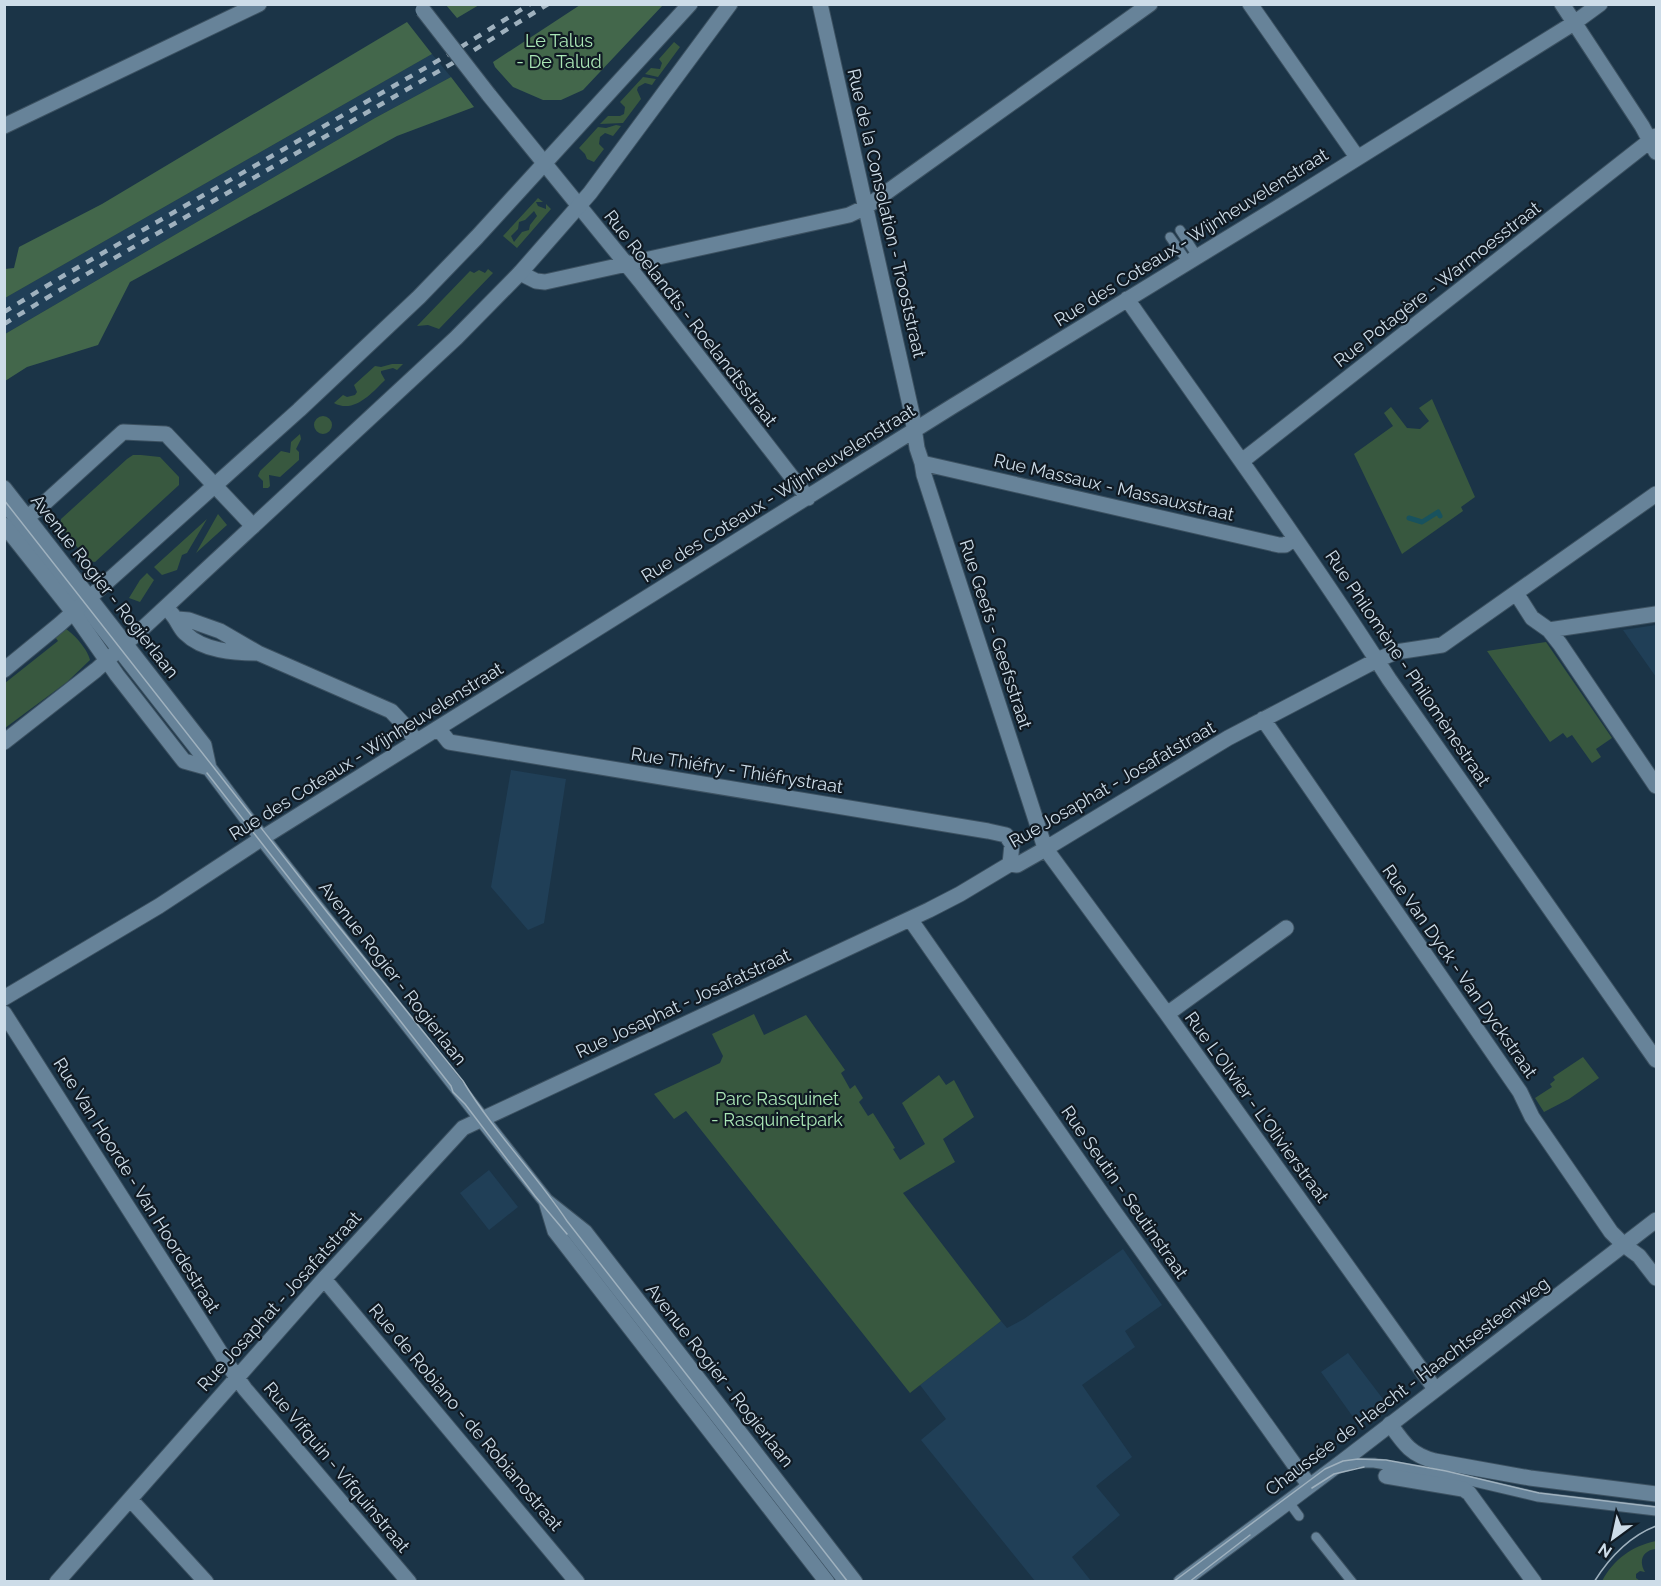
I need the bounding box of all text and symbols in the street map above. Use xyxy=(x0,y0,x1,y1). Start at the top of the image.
park label: Le Talus - De Talud xyxy=(516,30,602,72)
street label: Rue de la Consolation - Trooststraat xyxy=(843,66,931,360)
street label: Rue des Coteaux - Wijnheuvelenstraat xyxy=(1050,144,1332,330)
street label: Rue Potagère - Warmoesstraat xyxy=(1329,197,1545,371)
street label: Rue Roelandts - Roelandtsstraat xyxy=(600,206,782,430)
street label: Rue des Coteaux - Wijnheuvelenstraat xyxy=(637,400,919,586)
street label: Rue Massaux - Massauxstraat xyxy=(992,449,1236,525)
street label: Avenue Rogier - Rogierlaan xyxy=(27,490,183,682)
street label: Rue Geefs - Geefsstraat xyxy=(955,537,1037,731)
street label: Rue Philomène - Philomènestraat xyxy=(1321,546,1495,790)
street label: Rue des Coteaux - Wijnheuvelenstraat xyxy=(225,658,507,844)
street label: Rue Josaphat - Josafatstraat xyxy=(1005,716,1219,852)
street label: Rue Thiéfry - Thiéfrystraat xyxy=(629,743,845,797)
street label: Rue Van Dyck - Van Dyckstraat xyxy=(1378,860,1542,1082)
street label: Avenue Rogier - Rogierlaan xyxy=(315,877,471,1069)
street label: Rue Josaphat - Josafatstraat xyxy=(572,944,794,1062)
street label: Rue L'Olivier - L'Olivierstraat xyxy=(1181,1008,1333,1206)
street label: Rue Van Hoorde - Van Hoordestraat xyxy=(49,1054,225,1316)
park label: Parc Rasquinet - Rasquinetpark xyxy=(711,1088,843,1130)
street label: Rue Seutin - Seutinstraat xyxy=(1057,1102,1193,1282)
street label: Rue Josaphat - Josafatstraat xyxy=(193,1207,365,1395)
street label: Chaussée de Haecht - Haachtsesteenweg xyxy=(1261,1272,1553,1500)
street label: Avenue Rogier - Rogierlaan xyxy=(642,1279,798,1471)
street label: Rue de Robiano - de Robianostraat xyxy=(365,1299,567,1535)
street label: Rue Vifquin - Vifquinstraat xyxy=(260,1378,414,1556)
north arrow xyxy=(1583,1508,1643,1568)
text: N xyxy=(1595,1539,1615,1561)

